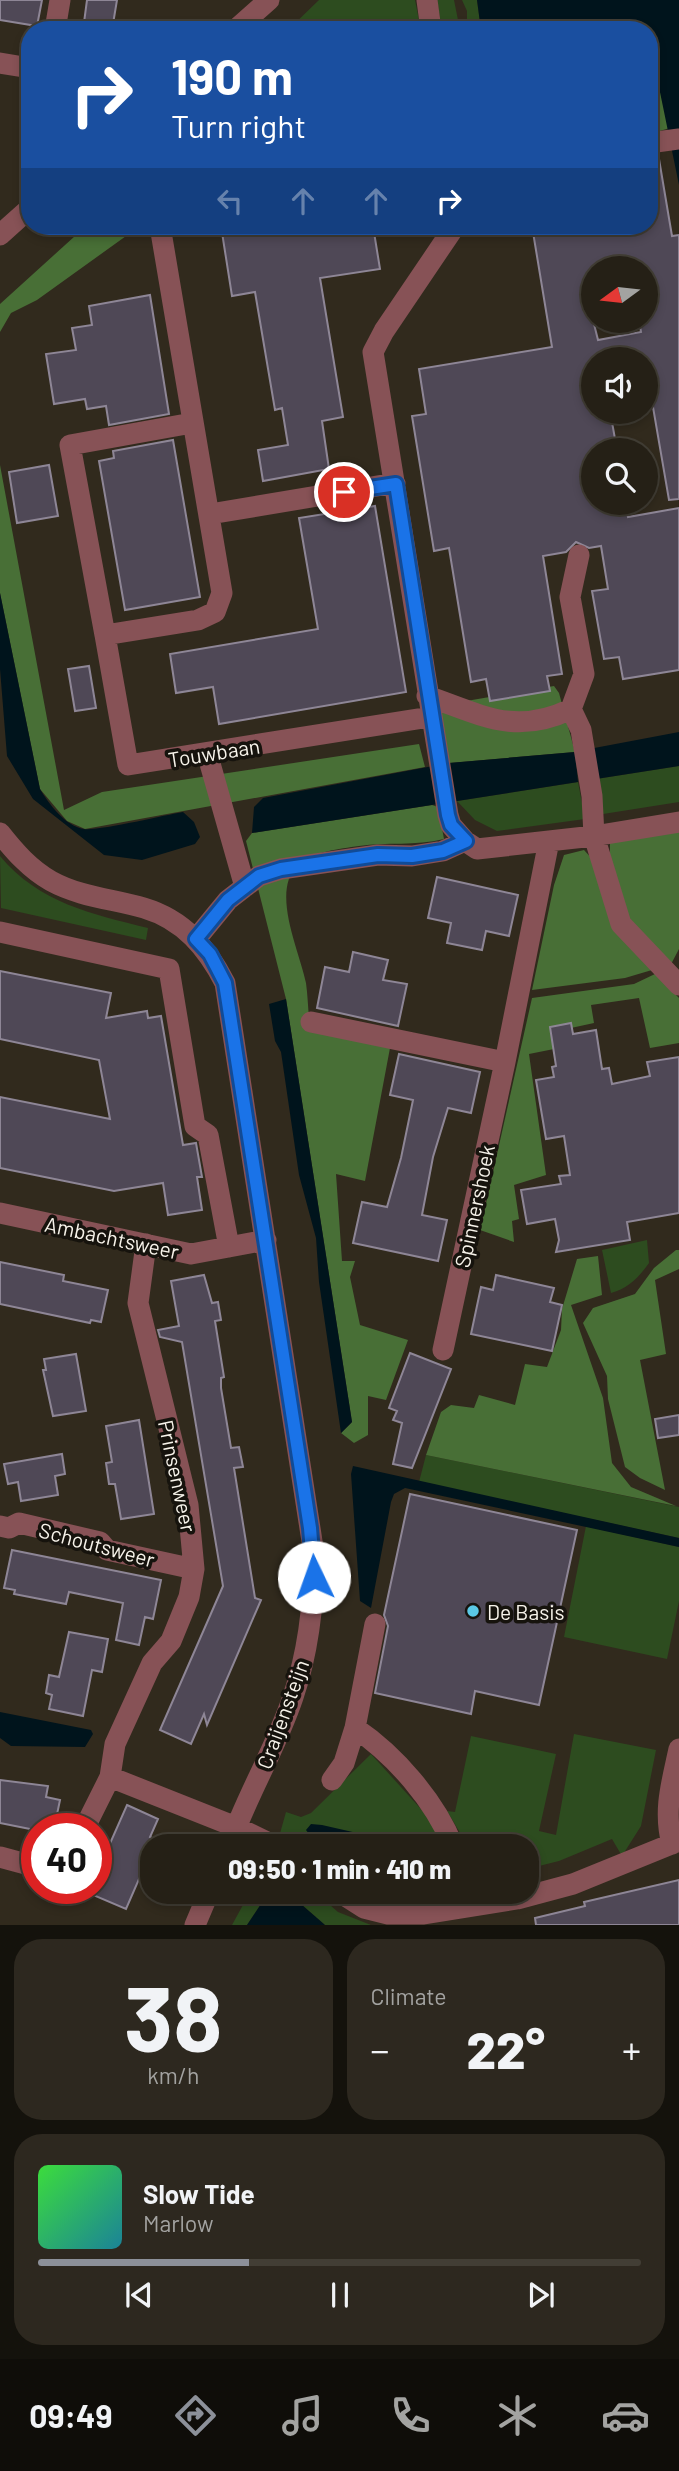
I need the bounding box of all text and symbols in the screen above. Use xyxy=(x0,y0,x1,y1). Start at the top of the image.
text: 190 m xyxy=(171,46,293,105)
icon: right xyxy=(56,49,147,140)
text: Turn right xyxy=(171,106,306,144)
icon: left xyxy=(211,182,249,220)
icon: ahead xyxy=(284,182,322,220)
icon: ahead xyxy=(357,182,395,220)
icon: right xyxy=(430,182,468,220)
north arrow xyxy=(581,256,658,332)
map controls xyxy=(581,256,658,515)
button: sound xyxy=(581,347,658,424)
button: search xyxy=(581,438,658,515)
pin xyxy=(314,462,374,522)
icon: arrive xyxy=(325,473,363,511)
street label: Touwbaan xyxy=(166,732,262,772)
street label: Spinnershoek xyxy=(449,1142,499,1270)
street label: Ambachtsweer xyxy=(43,1211,182,1263)
street label: Prinsenweer xyxy=(154,1418,202,1535)
street label: Schoutsweer xyxy=(36,1517,158,1572)
position arrow xyxy=(277,1540,351,1614)
place label: De Basis xyxy=(487,1599,565,1624)
marker: De Basis xyxy=(465,1603,481,1619)
street label: Craijensteijn xyxy=(251,1656,313,1772)
speed limit sign: 40 xyxy=(21,1813,112,1904)
text: 09:50 · 1 min · 410 m xyxy=(228,1853,451,1884)
text: 38 xyxy=(124,1961,222,2070)
text: Climate xyxy=(371,1982,447,2010)
text: 22° xyxy=(466,2017,545,2079)
text: − xyxy=(371,2026,390,2072)
text: + xyxy=(622,2026,641,2072)
text: km/h xyxy=(147,2061,199,2089)
text: Slow Tide xyxy=(143,2178,255,2209)
text: Marlow xyxy=(143,2209,214,2237)
icon: previous xyxy=(120,2276,158,2314)
icon: pause xyxy=(321,2276,359,2314)
icon: next xyxy=(522,2276,560,2314)
icon: directions xyxy=(171,2391,220,2440)
icon: music xyxy=(278,2391,327,2440)
icon: phone xyxy=(386,2391,435,2440)
icon: climate xyxy=(493,2391,542,2440)
icon: car xyxy=(601,2391,650,2440)
text: 09:49 xyxy=(29,2396,112,2434)

